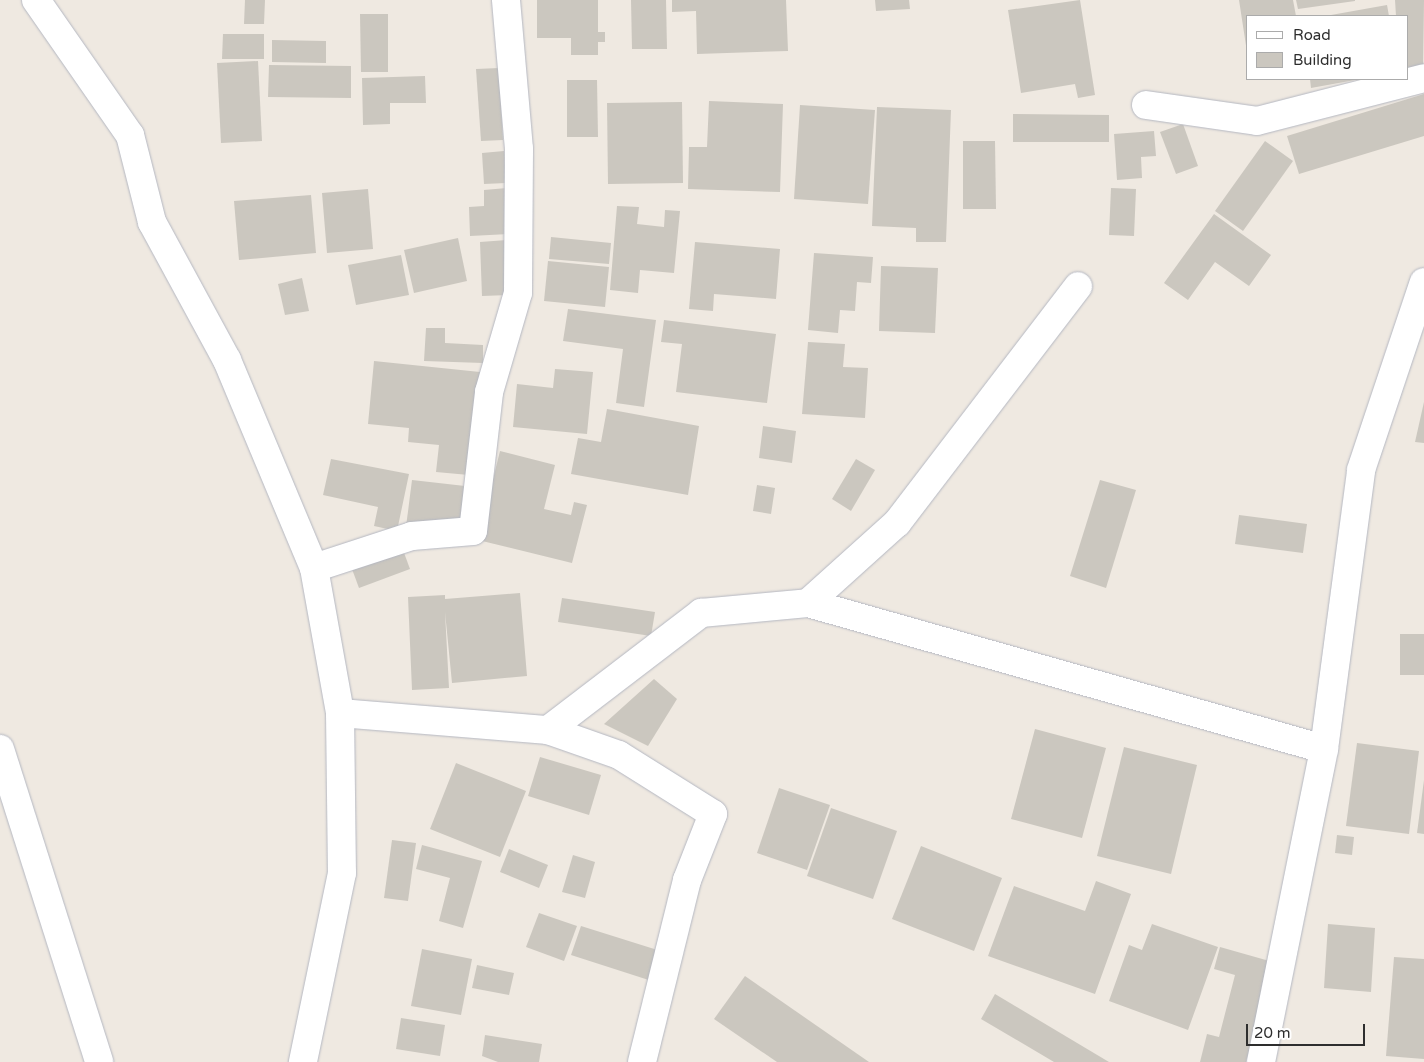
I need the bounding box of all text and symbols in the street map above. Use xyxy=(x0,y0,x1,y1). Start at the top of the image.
legend xyxy=(1246,15,1409,80)
text: Road xyxy=(1293,26,1331,44)
text: Building xyxy=(1293,51,1352,69)
scale bar xyxy=(1249,1014,1368,1046)
text: 20 m xyxy=(1254,1024,1291,1042)

